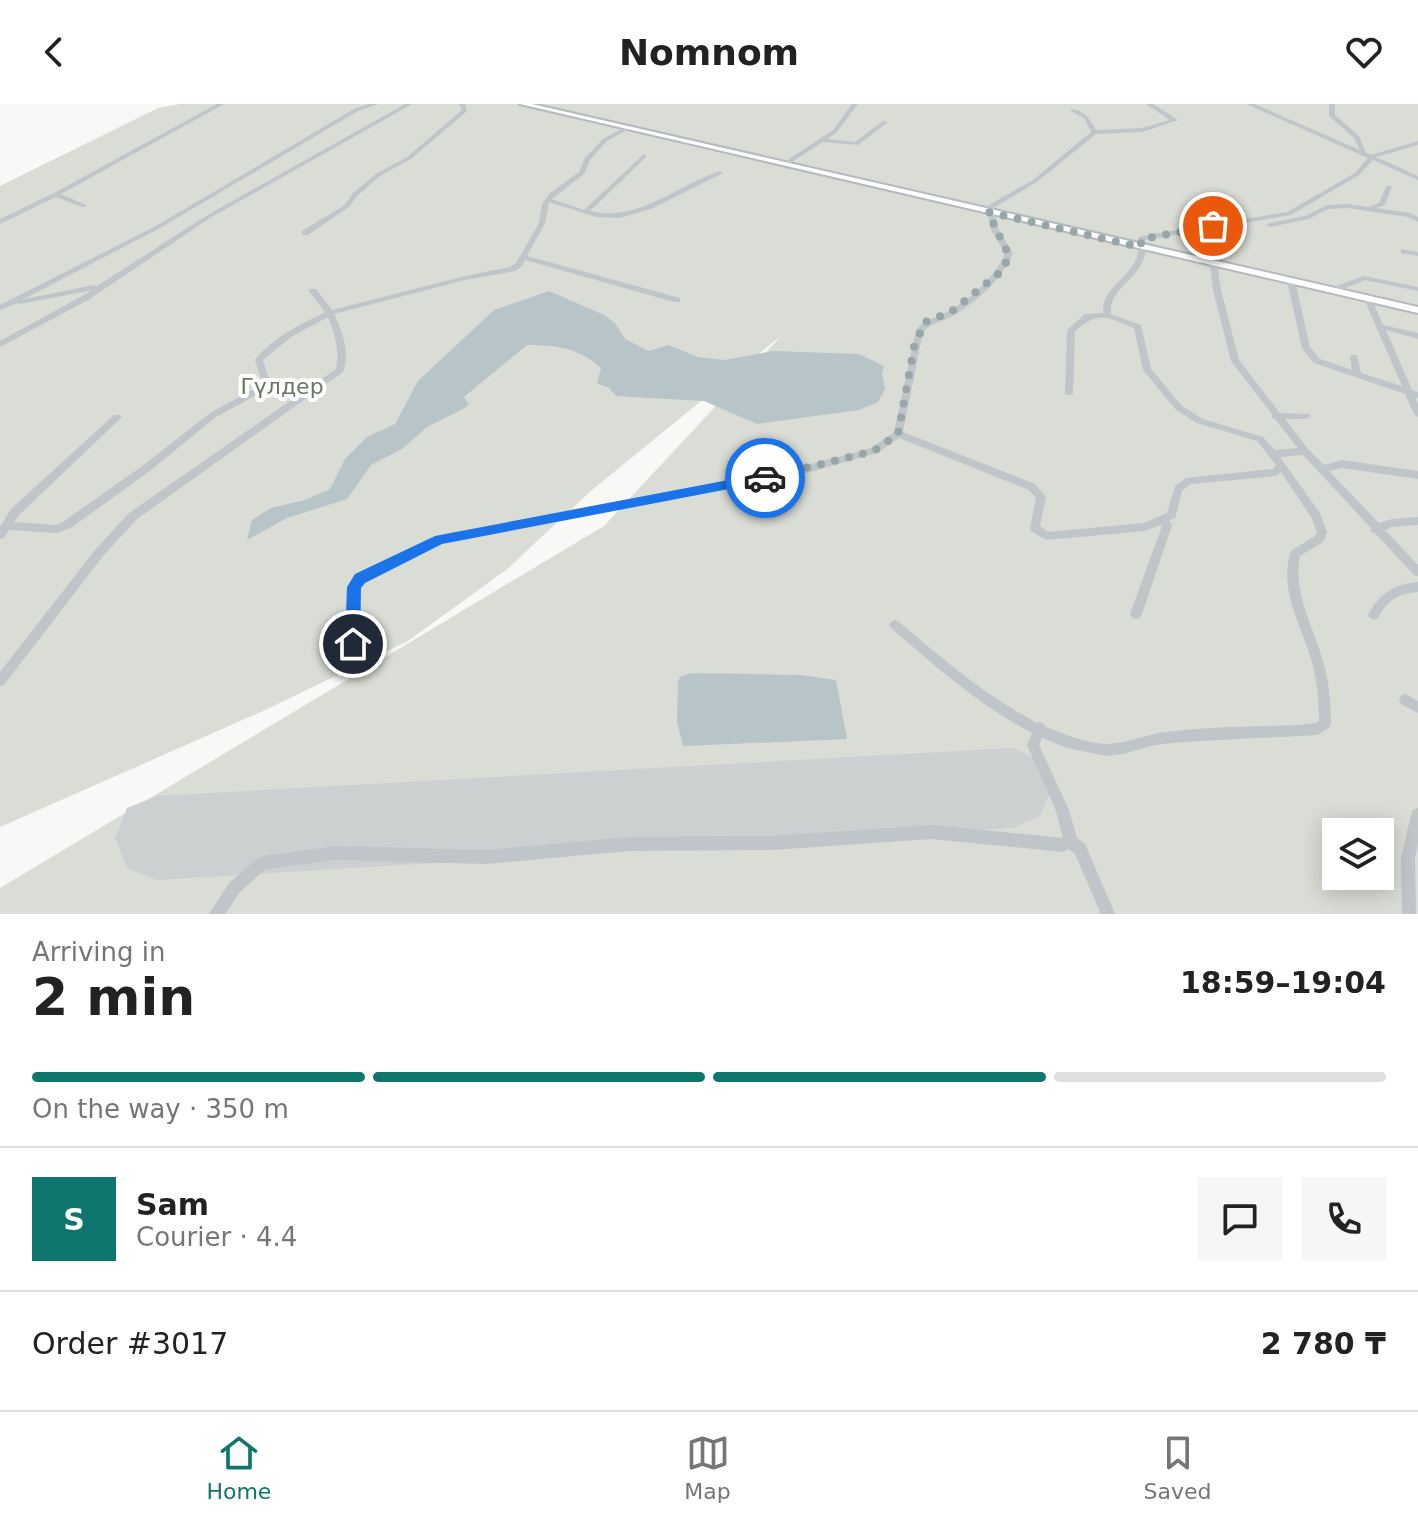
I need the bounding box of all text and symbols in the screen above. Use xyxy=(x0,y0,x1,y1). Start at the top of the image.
icon: back xyxy=(32,30,76,74)
icon: heart xyxy=(1342,30,1386,74)
text: Nomnom xyxy=(619,32,799,73)
pin xyxy=(1179,192,1247,260)
icon: bag xyxy=(1191,204,1235,248)
park label: Гүлдер xyxy=(240,374,324,399)
courier xyxy=(725,438,805,518)
icon: car xyxy=(743,456,787,500)
pin xyxy=(319,610,387,678)
icon: home xyxy=(331,622,375,666)
map controls xyxy=(1322,818,1394,890)
button: layers xyxy=(1322,818,1394,890)
text: Arriving in xyxy=(32,937,166,967)
text: 18:59–19:04 xyxy=(1180,965,1386,1000)
text: 2 min xyxy=(32,967,195,1027)
text: On the way · 350 m xyxy=(32,1094,289,1124)
button: chat xyxy=(1198,1177,1282,1261)
button: phone xyxy=(1302,1177,1386,1261)
text: Sam xyxy=(136,1187,209,1222)
text: S xyxy=(63,1202,85,1237)
text: Courier · 4.4 xyxy=(136,1222,297,1252)
text: Order #3017 xyxy=(32,1326,228,1361)
text: 2 780 ₸ xyxy=(1261,1326,1386,1361)
tab: Home xyxy=(206,1431,271,1504)
tab: Map xyxy=(684,1431,731,1504)
tab: Saved xyxy=(1144,1431,1212,1504)

